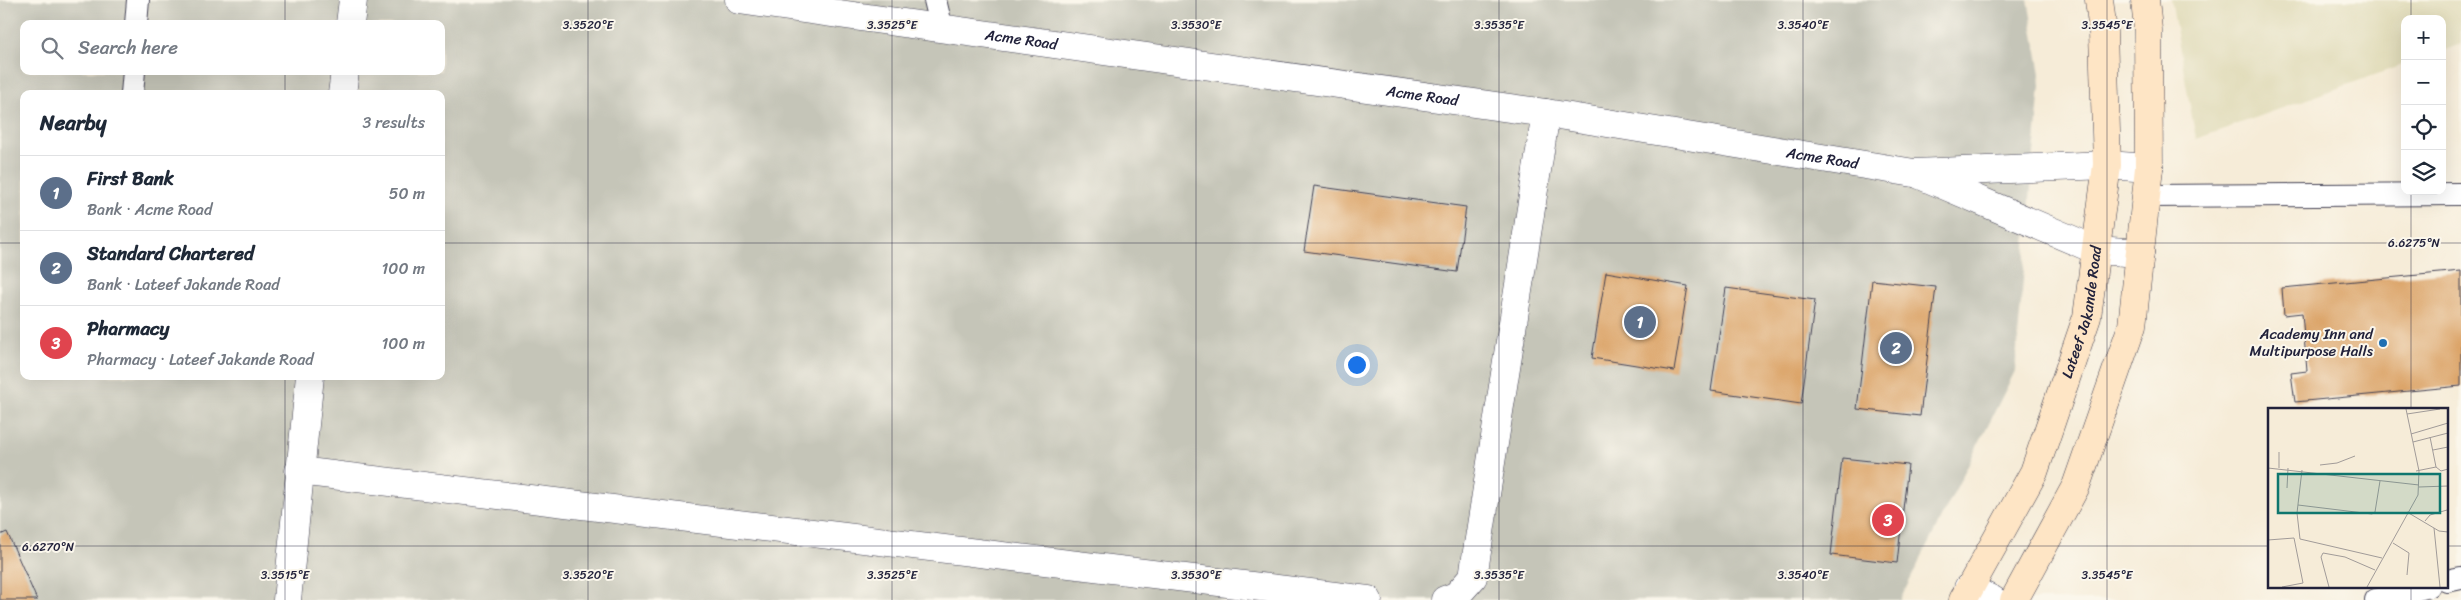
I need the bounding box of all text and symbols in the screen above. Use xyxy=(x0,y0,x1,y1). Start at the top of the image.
text: 3.3520°E xyxy=(563,14,615,36)
text: 3.3525°E xyxy=(867,14,918,36)
text: 3.3530°E xyxy=(1171,14,1222,36)
text: 3.3535°E xyxy=(1474,14,1525,36)
text: 3.3540°E xyxy=(1777,14,1830,36)
text: 3.3545°E xyxy=(2082,14,2134,36)
map controls xyxy=(2401,15,2446,195)
button: + xyxy=(2401,15,2446,60)
search box xyxy=(20,20,445,75)
street label: Acme Road xyxy=(982,21,1060,58)
text: Search here xyxy=(78,31,178,64)
icon: search xyxy=(38,34,66,62)
button: − xyxy=(2401,60,2446,105)
street label: Acme Road xyxy=(1384,78,1461,114)
text: Nearby xyxy=(40,104,106,142)
button: locate xyxy=(2401,105,2446,150)
text: 3 results xyxy=(362,108,425,137)
street label: Acme Road xyxy=(1784,139,1862,177)
button: layers xyxy=(2401,150,2446,195)
text: First Bank xyxy=(87,162,174,195)
text: 1 xyxy=(53,179,59,208)
text: 50 m xyxy=(389,179,425,208)
text: Bank · Acme Road xyxy=(87,195,212,224)
text: 6.6275°N xyxy=(2388,232,2441,254)
text: Standard Chartered xyxy=(87,237,254,270)
street label: Lateef Jakande Road xyxy=(2054,243,2109,382)
text: 2 xyxy=(51,254,61,283)
text: 100 m xyxy=(381,254,425,283)
text: Bank · Lateef Jakande Road xyxy=(87,270,280,299)
pin: 1 xyxy=(1624,303,1656,341)
text: Pharmacy xyxy=(87,312,169,345)
place label: Academy Inn and Multipurpose Halls xyxy=(2249,321,2374,364)
text: 3 xyxy=(52,329,60,358)
text: 100 m xyxy=(381,329,425,358)
pin: 2 xyxy=(1880,329,1912,367)
marker: Academy Inn and Multipurpose Halls xyxy=(2377,337,2389,349)
text: Pharmacy · Lateef Jakande Road xyxy=(87,345,314,374)
your location xyxy=(1344,352,1370,378)
inset map xyxy=(2268,408,2448,588)
pin: 3 xyxy=(1872,501,1904,539)
text: 6.6270°N xyxy=(22,536,75,558)
text: 3.3515°E xyxy=(261,564,311,586)
text: 3.3520°E xyxy=(563,564,615,586)
text: 3.3525°E xyxy=(867,564,918,586)
text: 3.3530°E xyxy=(1171,564,1222,586)
text: 3.3535°E xyxy=(1474,564,1525,586)
text: 3.3540°E xyxy=(1777,564,1830,586)
text: 3.3545°E xyxy=(2082,564,2134,586)

